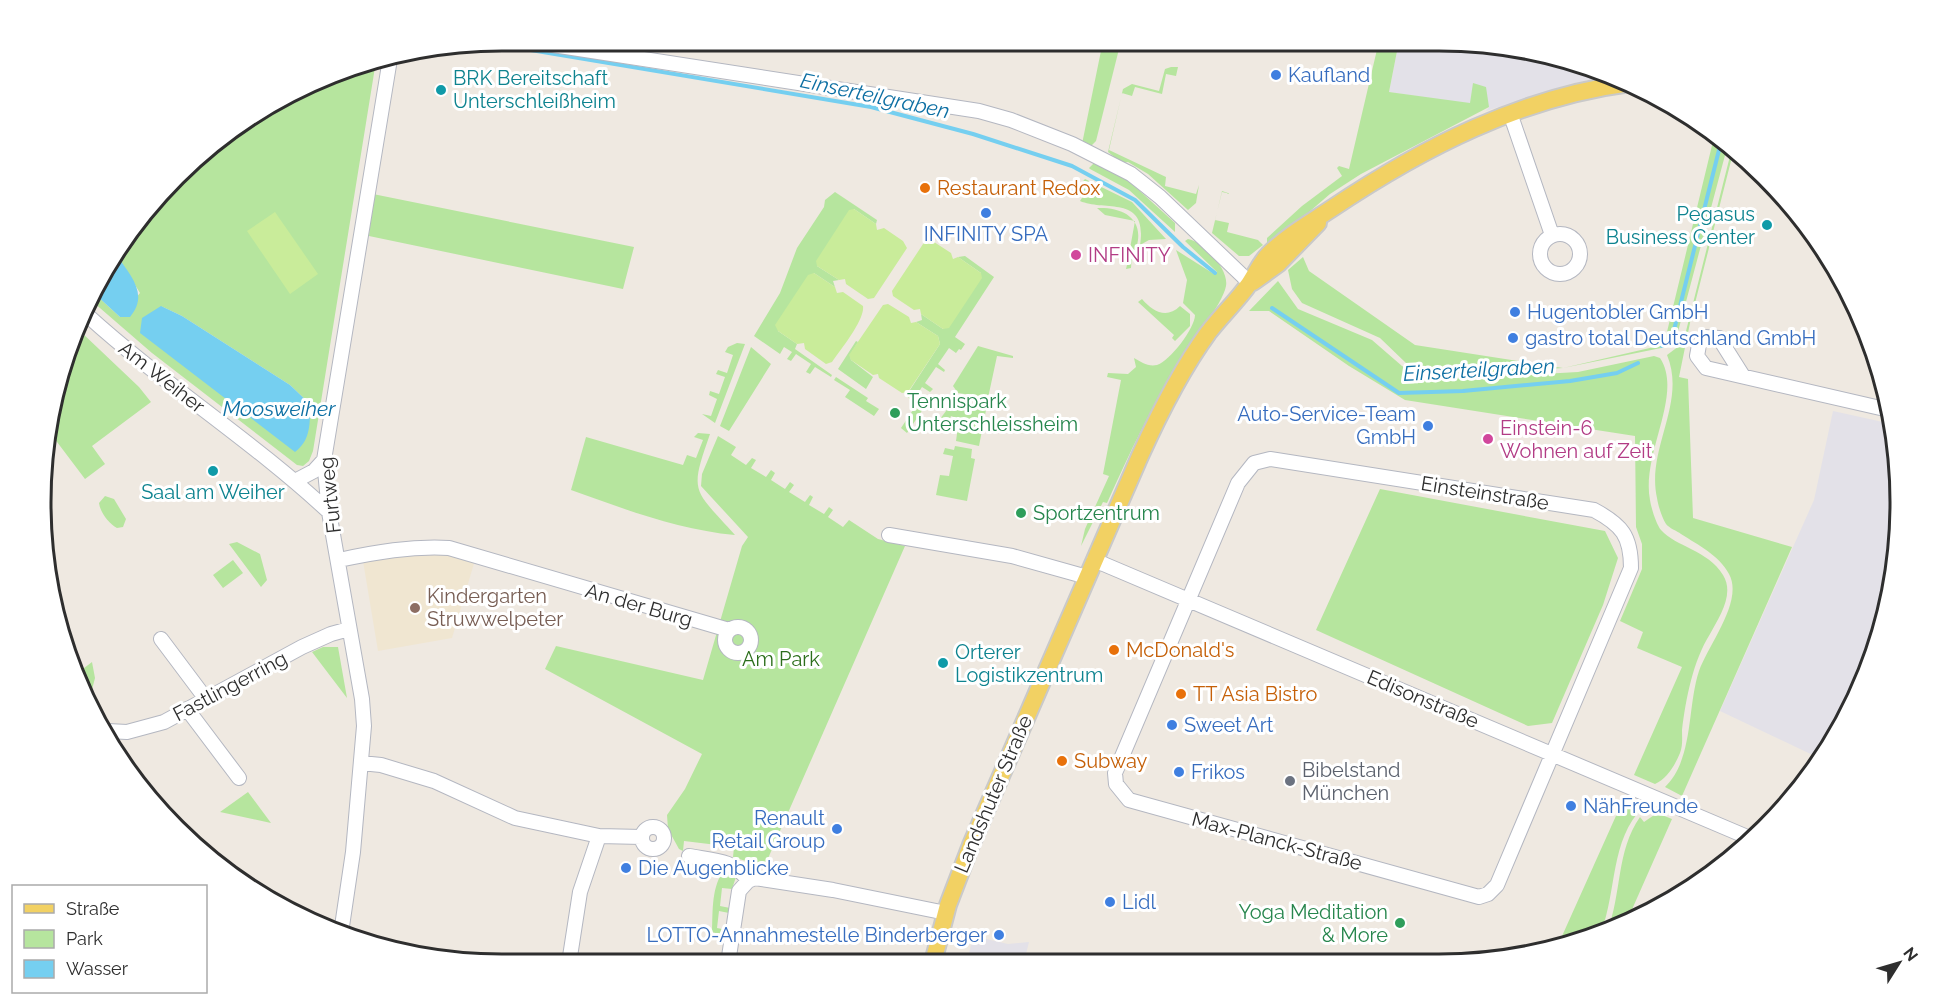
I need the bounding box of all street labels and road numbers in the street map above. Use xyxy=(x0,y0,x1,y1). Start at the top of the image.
street label: Am Weiher xyxy=(114,336,210,418)
street label: Furtweg xyxy=(314,456,346,534)
street label: Einsteinstraße xyxy=(1419,471,1551,515)
street label: An der Burg xyxy=(583,578,695,632)
street label: Fastlingerring xyxy=(169,646,291,726)
street label: Edisonstraße xyxy=(1364,665,1483,733)
street label: Landshuter Straße xyxy=(949,711,1037,877)
street label: Max-Planck-Straße xyxy=(1189,807,1365,875)

